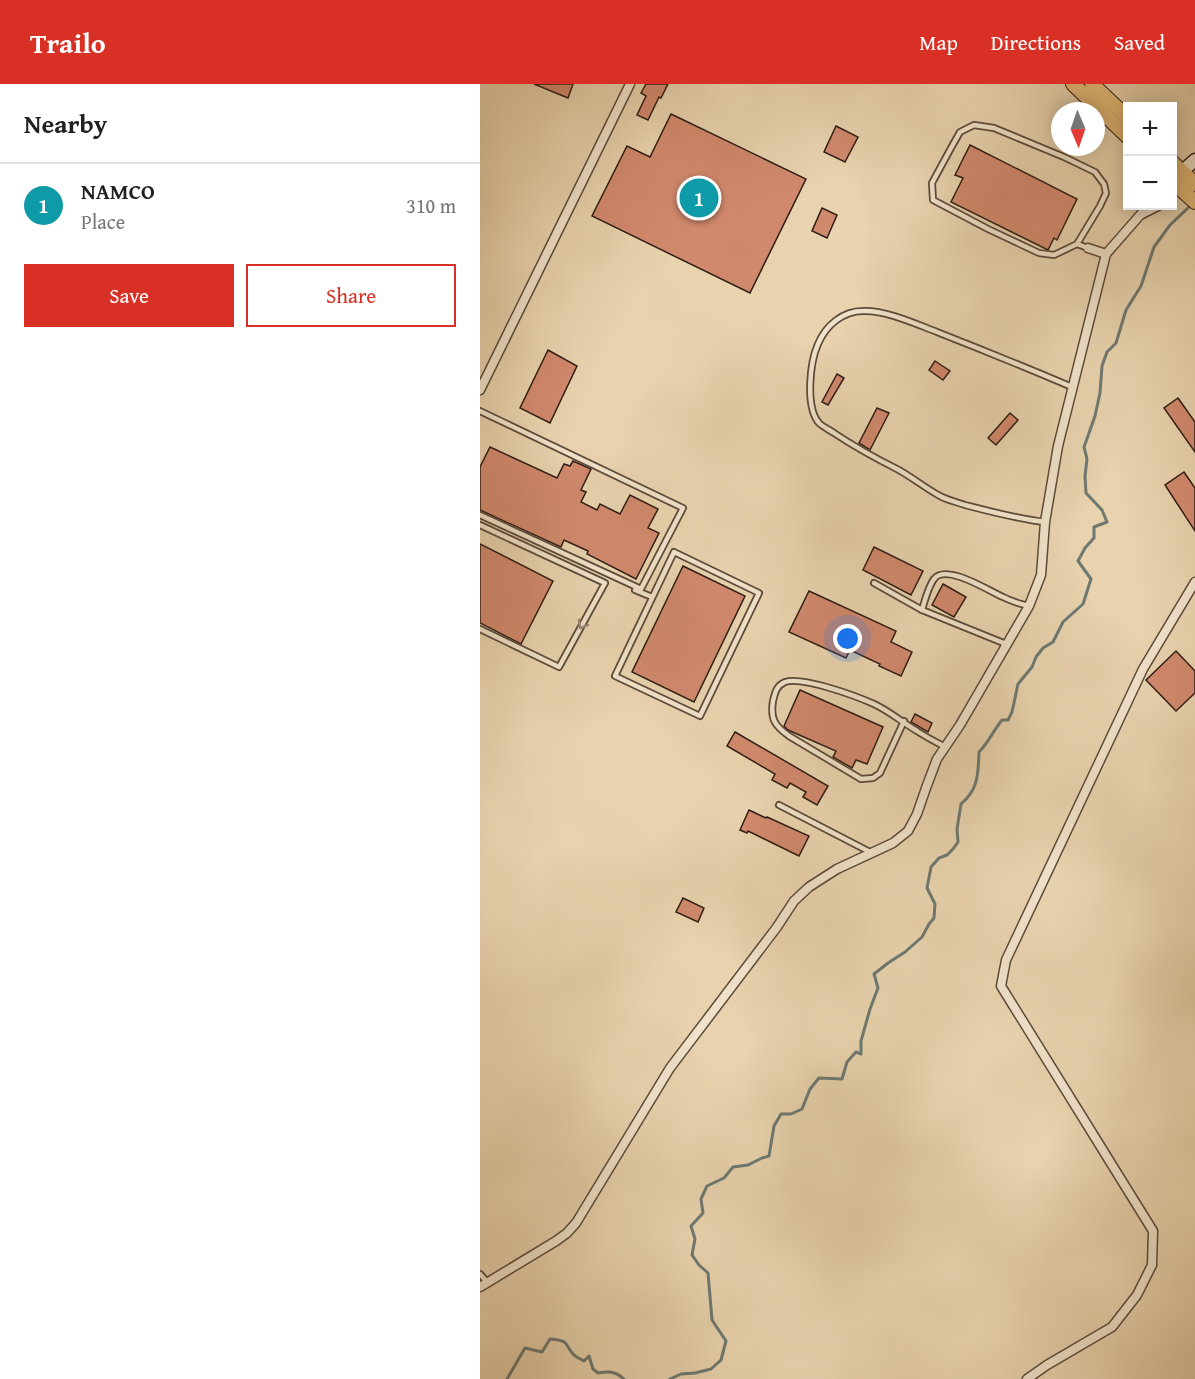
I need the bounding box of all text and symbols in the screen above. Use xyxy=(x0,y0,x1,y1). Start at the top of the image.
text: Trailo xyxy=(30,22,106,63)
text: Map xyxy=(919,27,958,58)
text: Directions xyxy=(991,27,1081,58)
text: Saved xyxy=(1114,27,1165,58)
north arrow xyxy=(1051,102,1105,156)
map controls xyxy=(1123,102,1177,210)
button: + xyxy=(1123,102,1177,156)
text: Nearby xyxy=(24,104,107,143)
button: − xyxy=(1123,156,1177,210)
text: NAMCO xyxy=(81,175,155,207)
pin: 1 xyxy=(680,176,718,220)
text: 1 xyxy=(38,191,49,220)
text: 310 m xyxy=(406,191,456,220)
text: Place xyxy=(81,207,125,236)
button: Save xyxy=(24,264,234,327)
button: Share xyxy=(246,264,456,327)
one-way arrow xyxy=(578,619,589,629)
your location xyxy=(833,624,862,653)

